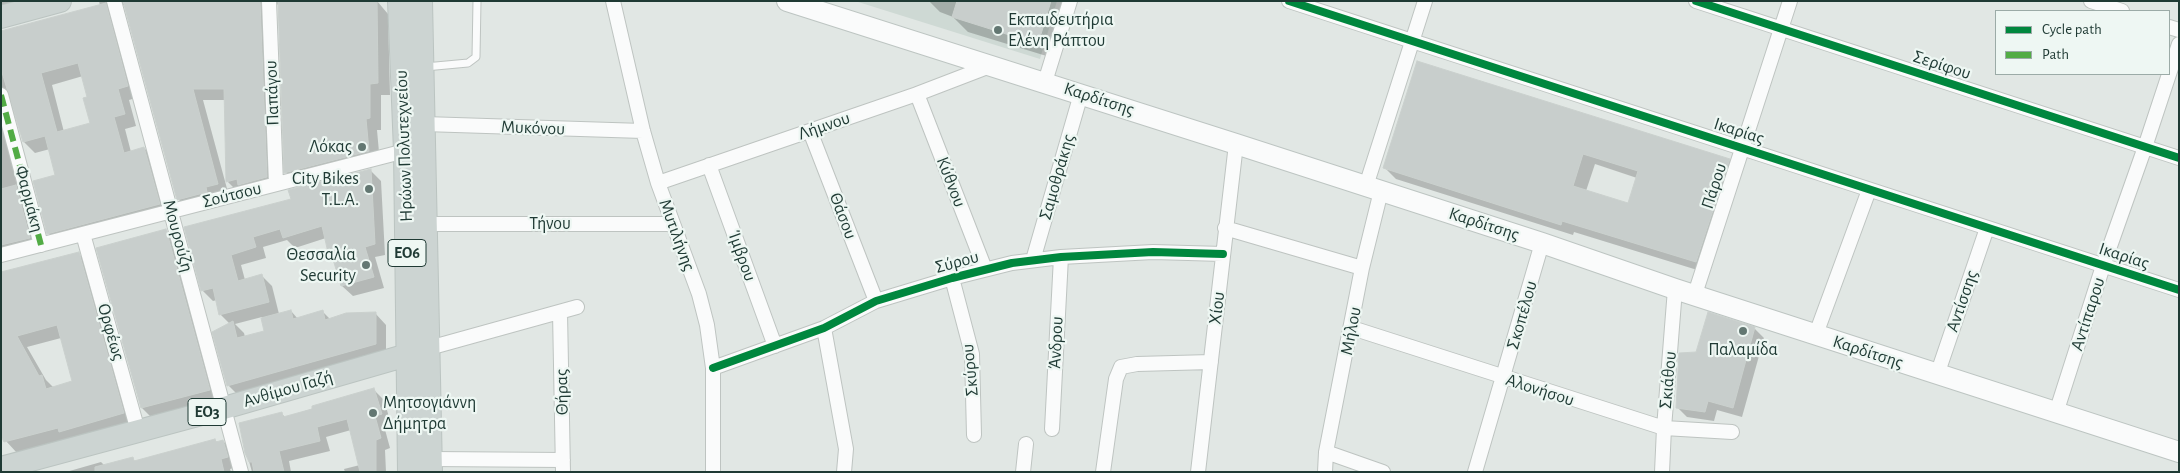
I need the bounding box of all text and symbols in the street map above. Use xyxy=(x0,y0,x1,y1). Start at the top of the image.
place label: Εκπαιδευτήρια Ελένη Ράπτου xyxy=(1008,9,1114,52)
legend xyxy=(1995,10,2170,75)
text: Cycle path xyxy=(2042,22,2102,37)
marker: Εκπαιδευτήρια Ελένη Ράπτου xyxy=(992,24,1004,36)
street label: Σερίφου xyxy=(1910,46,1974,84)
text: Path xyxy=(2042,47,2069,62)
street label: Παπάγου xyxy=(260,60,284,126)
street label: Ηρώων Πολυτεχνείου xyxy=(391,70,417,222)
street label: Καρδίτσης xyxy=(1061,77,1137,121)
street label: Λήμνου xyxy=(795,107,853,145)
street label: Ικαρίας xyxy=(1711,113,1767,149)
street label: Μυκόνου xyxy=(501,116,565,140)
street label: Σαμοθράκης xyxy=(1034,132,1080,222)
place label: Λόκας xyxy=(309,136,352,158)
marker: Λόκας xyxy=(356,141,368,153)
street label: Κύθνου xyxy=(932,154,970,210)
street label: Πάρου xyxy=(1696,160,1732,212)
street label: Φαρμάκη xyxy=(10,163,48,235)
place label: City Bikes T.L.A. xyxy=(292,168,359,210)
street label: Σούτσου xyxy=(200,177,264,213)
marker: City Bikes T.L.A. xyxy=(363,183,375,195)
street label: Θάσου xyxy=(824,190,862,242)
street label: Μυτιλήνης xyxy=(654,196,700,274)
street label: Μουρούζη xyxy=(158,198,198,274)
street label: Καρδίτσης xyxy=(1446,202,1522,246)
street label: Τήνου xyxy=(529,213,571,235)
street label: Ίμβρου xyxy=(723,228,761,284)
street label: Ικαρίας xyxy=(2096,238,2152,274)
road number: ΕΟ6 xyxy=(388,240,426,266)
place label: Θεσσαλία Security xyxy=(287,244,356,286)
street label: Σύρου xyxy=(933,246,981,278)
marker: Θεσσαλία Security xyxy=(360,259,372,271)
street label: Αντίσσης xyxy=(1941,267,1983,335)
street label: Αντίπαρου xyxy=(2066,275,2110,353)
street label: Σκοπέλου xyxy=(1502,278,1542,352)
street label: Χίου xyxy=(1204,290,1230,326)
street label: Ορφέως xyxy=(93,301,129,363)
street label: Μήλου xyxy=(1336,305,1366,357)
street label: Άνδρου xyxy=(1044,316,1068,370)
marker: Παλαμίδα xyxy=(1737,325,1749,337)
street label: Καρδίτσης xyxy=(1830,330,1906,374)
place label: Παλαμίδα xyxy=(1708,339,1778,361)
street label: Σκύρου xyxy=(957,343,983,397)
street label: Σκιάθου xyxy=(1655,350,1681,410)
street label: Ανθίμου Γαζή xyxy=(241,366,335,412)
street label: Θήρας xyxy=(551,369,573,415)
street label: Αλονήσου xyxy=(1503,369,1577,411)
place label: Μητσογιάννη Δήμητρα xyxy=(383,392,476,434)
road number: ΕΟ3 xyxy=(188,398,226,426)
marker: Μητσογιάννη Δήμητρα xyxy=(367,407,379,419)

